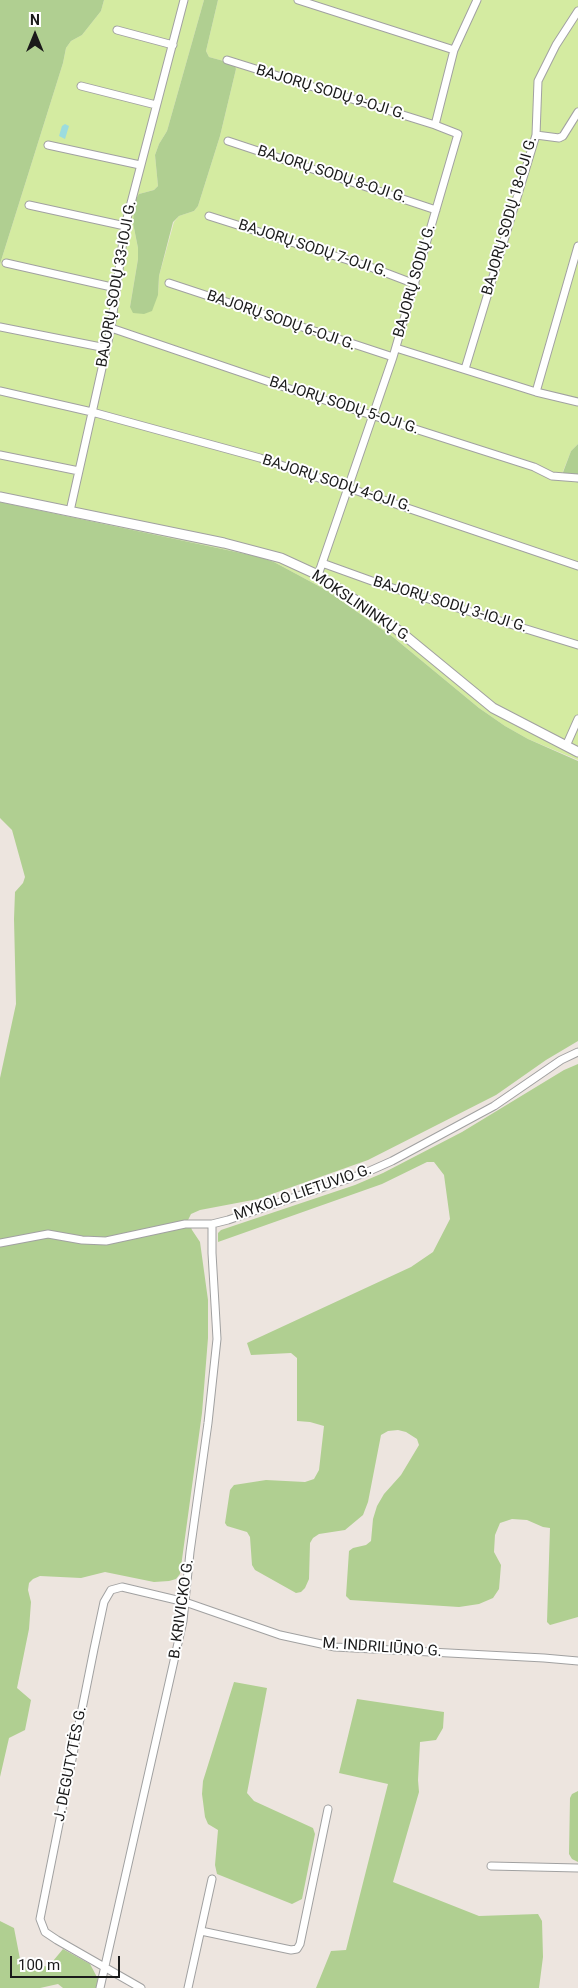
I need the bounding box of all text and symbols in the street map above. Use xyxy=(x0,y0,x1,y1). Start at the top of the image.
north arrow xyxy=(10,10,60,60)
text: N xyxy=(30,12,40,28)
street label: BAJORŲ SODŲ 9-OJI G. xyxy=(254,62,408,124)
street label: BAJORŲ SODŲ 18-OJI G. xyxy=(479,134,541,298)
street label: BAJORŲ SODŲ 8-OJI G. xyxy=(255,142,409,208)
street label: BAJORŲ SODŲ 33-IOJI G. xyxy=(93,199,141,369)
street label: BAJORŲ SODŲ 7-OJI G. xyxy=(236,216,390,282)
street label: BAJORŲ SODŲ G. xyxy=(390,222,440,340)
street label: BAJORŲ SODŲ 6-OJI G. xyxy=(204,287,358,355)
street label: BAJORŲ SODŲ 5-OJI G. xyxy=(267,373,421,439)
street label: BAJORŲ SODŲ 4-OJI G. xyxy=(260,451,414,517)
street label: MOKSLININKŲ G. xyxy=(308,567,414,647)
street label: BAJORŲ SODŲ 3-IOJI G. xyxy=(371,573,529,637)
street label: MYKOLO LIETUVIO G. xyxy=(232,1161,374,1225)
street label: B. KRIVICKO G. xyxy=(166,1558,198,1660)
street label: M. INDRILIŪNO G. xyxy=(322,1635,442,1661)
street label: J. DEGUTYTĖS G. xyxy=(51,1705,91,1823)
scale bar xyxy=(12,1946,122,1978)
text: 100 m xyxy=(18,1956,60,1974)

